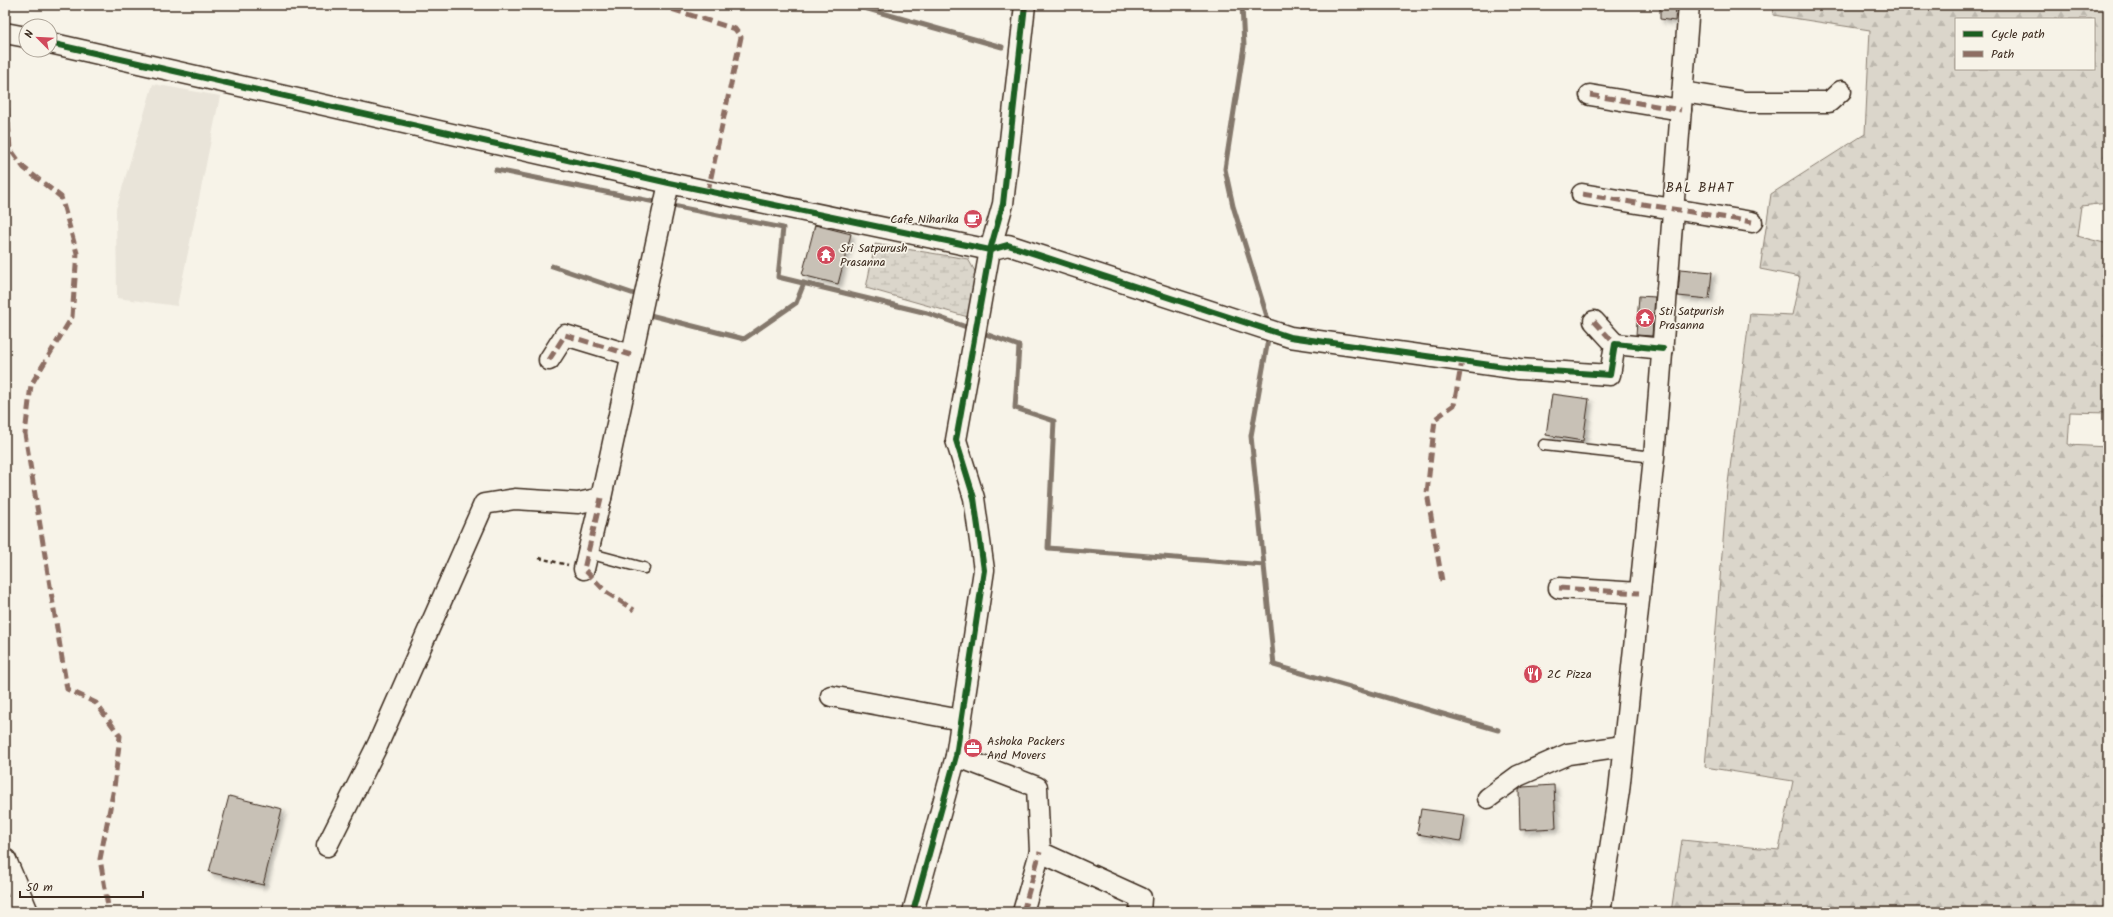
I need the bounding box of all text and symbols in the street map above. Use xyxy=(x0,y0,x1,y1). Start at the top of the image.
north arrow xyxy=(18,18,58,58)
legend xyxy=(1955,18,2095,70)
text: Cycle path xyxy=(1991,25,2045,44)
text: N xyxy=(20,27,39,41)
text: Path xyxy=(1991,45,2014,64)
district label: BAL BHAT xyxy=(1666,178,1734,199)
cafe icon: Cafe Niharika xyxy=(962,208,984,230)
place label: Cafe Niharika xyxy=(890,210,959,229)
place label: Sri Satpurush Prasanna xyxy=(840,239,907,272)
temple icon: Sri Satpurush Prasanna xyxy=(815,244,837,266)
place label: Sti Satpurish Prasanna xyxy=(1659,302,1724,335)
temple icon: Sti Satpurish Prasanna xyxy=(1634,307,1656,329)
restaurant icon: 2C Pizza xyxy=(1522,663,1544,685)
place label: 2C Pizza xyxy=(1547,665,1592,684)
place label: Ashoka Packers And Movers xyxy=(987,732,1065,765)
office icon: Ashoka Packers And Movers xyxy=(962,737,984,759)
scale bar xyxy=(20,873,143,899)
text: 50 m xyxy=(26,878,53,897)

